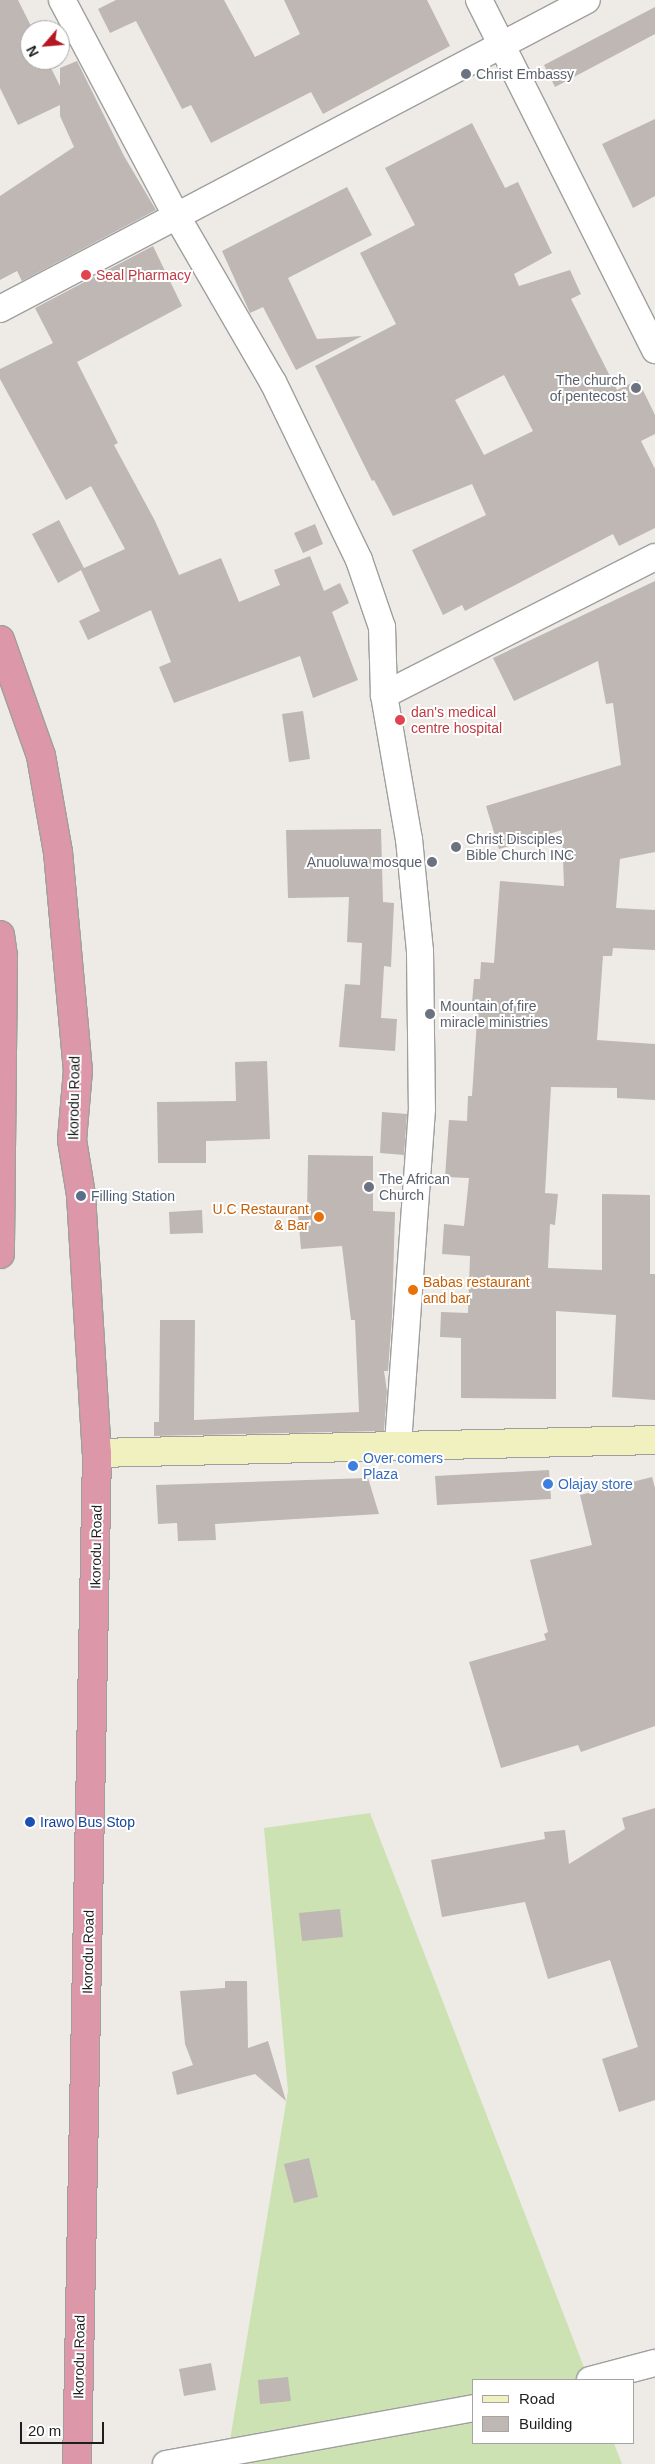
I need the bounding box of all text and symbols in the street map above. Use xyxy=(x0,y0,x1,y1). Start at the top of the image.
north arrow xyxy=(20,20,70,70)
text: N xyxy=(23,43,42,59)
place label: Christ Embassy xyxy=(476,66,574,82)
marker: Christ Embassy xyxy=(460,68,472,80)
place label: Seal Pharmacy xyxy=(96,267,191,283)
marker: Seal Pharmacy xyxy=(80,269,92,281)
place label: The church of pentecost xyxy=(550,372,626,404)
marker: The church of pentecost xyxy=(630,382,642,394)
place label: dan's medical centre hospital xyxy=(411,704,502,736)
marker: dan's medical centre hospital xyxy=(393,713,407,727)
place label: Christ Disciples Bible Church INC xyxy=(466,831,574,864)
marker: Christ Disciples Bible Church INC xyxy=(450,841,462,853)
place label: Anuoluwa mosque xyxy=(307,854,422,870)
marker: Anuoluwa mosque xyxy=(426,856,438,868)
place label: Mountain of fire miracle ministries xyxy=(440,998,548,1030)
marker: Mountain of fire miracle ministries xyxy=(424,1008,436,1020)
street label: Ikorodu Road xyxy=(65,1056,83,1140)
place label: The African Church xyxy=(379,1171,451,1204)
marker: The African Church xyxy=(363,1181,375,1193)
place label: Filling Station xyxy=(91,1188,175,1204)
marker: Filling Station xyxy=(75,1190,87,1202)
place label: U.C Restaurant & Bar xyxy=(213,1201,309,1234)
marker: U.C Restaurant & Bar xyxy=(313,1211,325,1223)
place label: Babas restaurant and bar xyxy=(423,1274,530,1306)
marker: Babas restaurant and bar xyxy=(407,1284,419,1296)
place label: Over comers Plaza xyxy=(363,1450,443,1482)
marker: Over comers Plaza xyxy=(347,1460,359,1472)
place label: Olajay store xyxy=(558,1476,633,1492)
marker: Olajay store xyxy=(542,1478,554,1490)
street label: Ikorodu Road xyxy=(87,1505,105,1589)
place label: Irawo Bus Stop xyxy=(40,1814,135,1830)
marker: Irawo Bus Stop xyxy=(24,1816,36,1828)
street label: Ikorodu Road xyxy=(79,1910,97,1994)
street label: Ikorodu Road xyxy=(70,2315,88,2399)
legend xyxy=(472,2379,635,2444)
text: Road xyxy=(519,2390,555,2407)
scale bar xyxy=(22,2412,106,2444)
text: Building xyxy=(519,2415,572,2432)
text: 20 m xyxy=(28,2422,61,2439)

